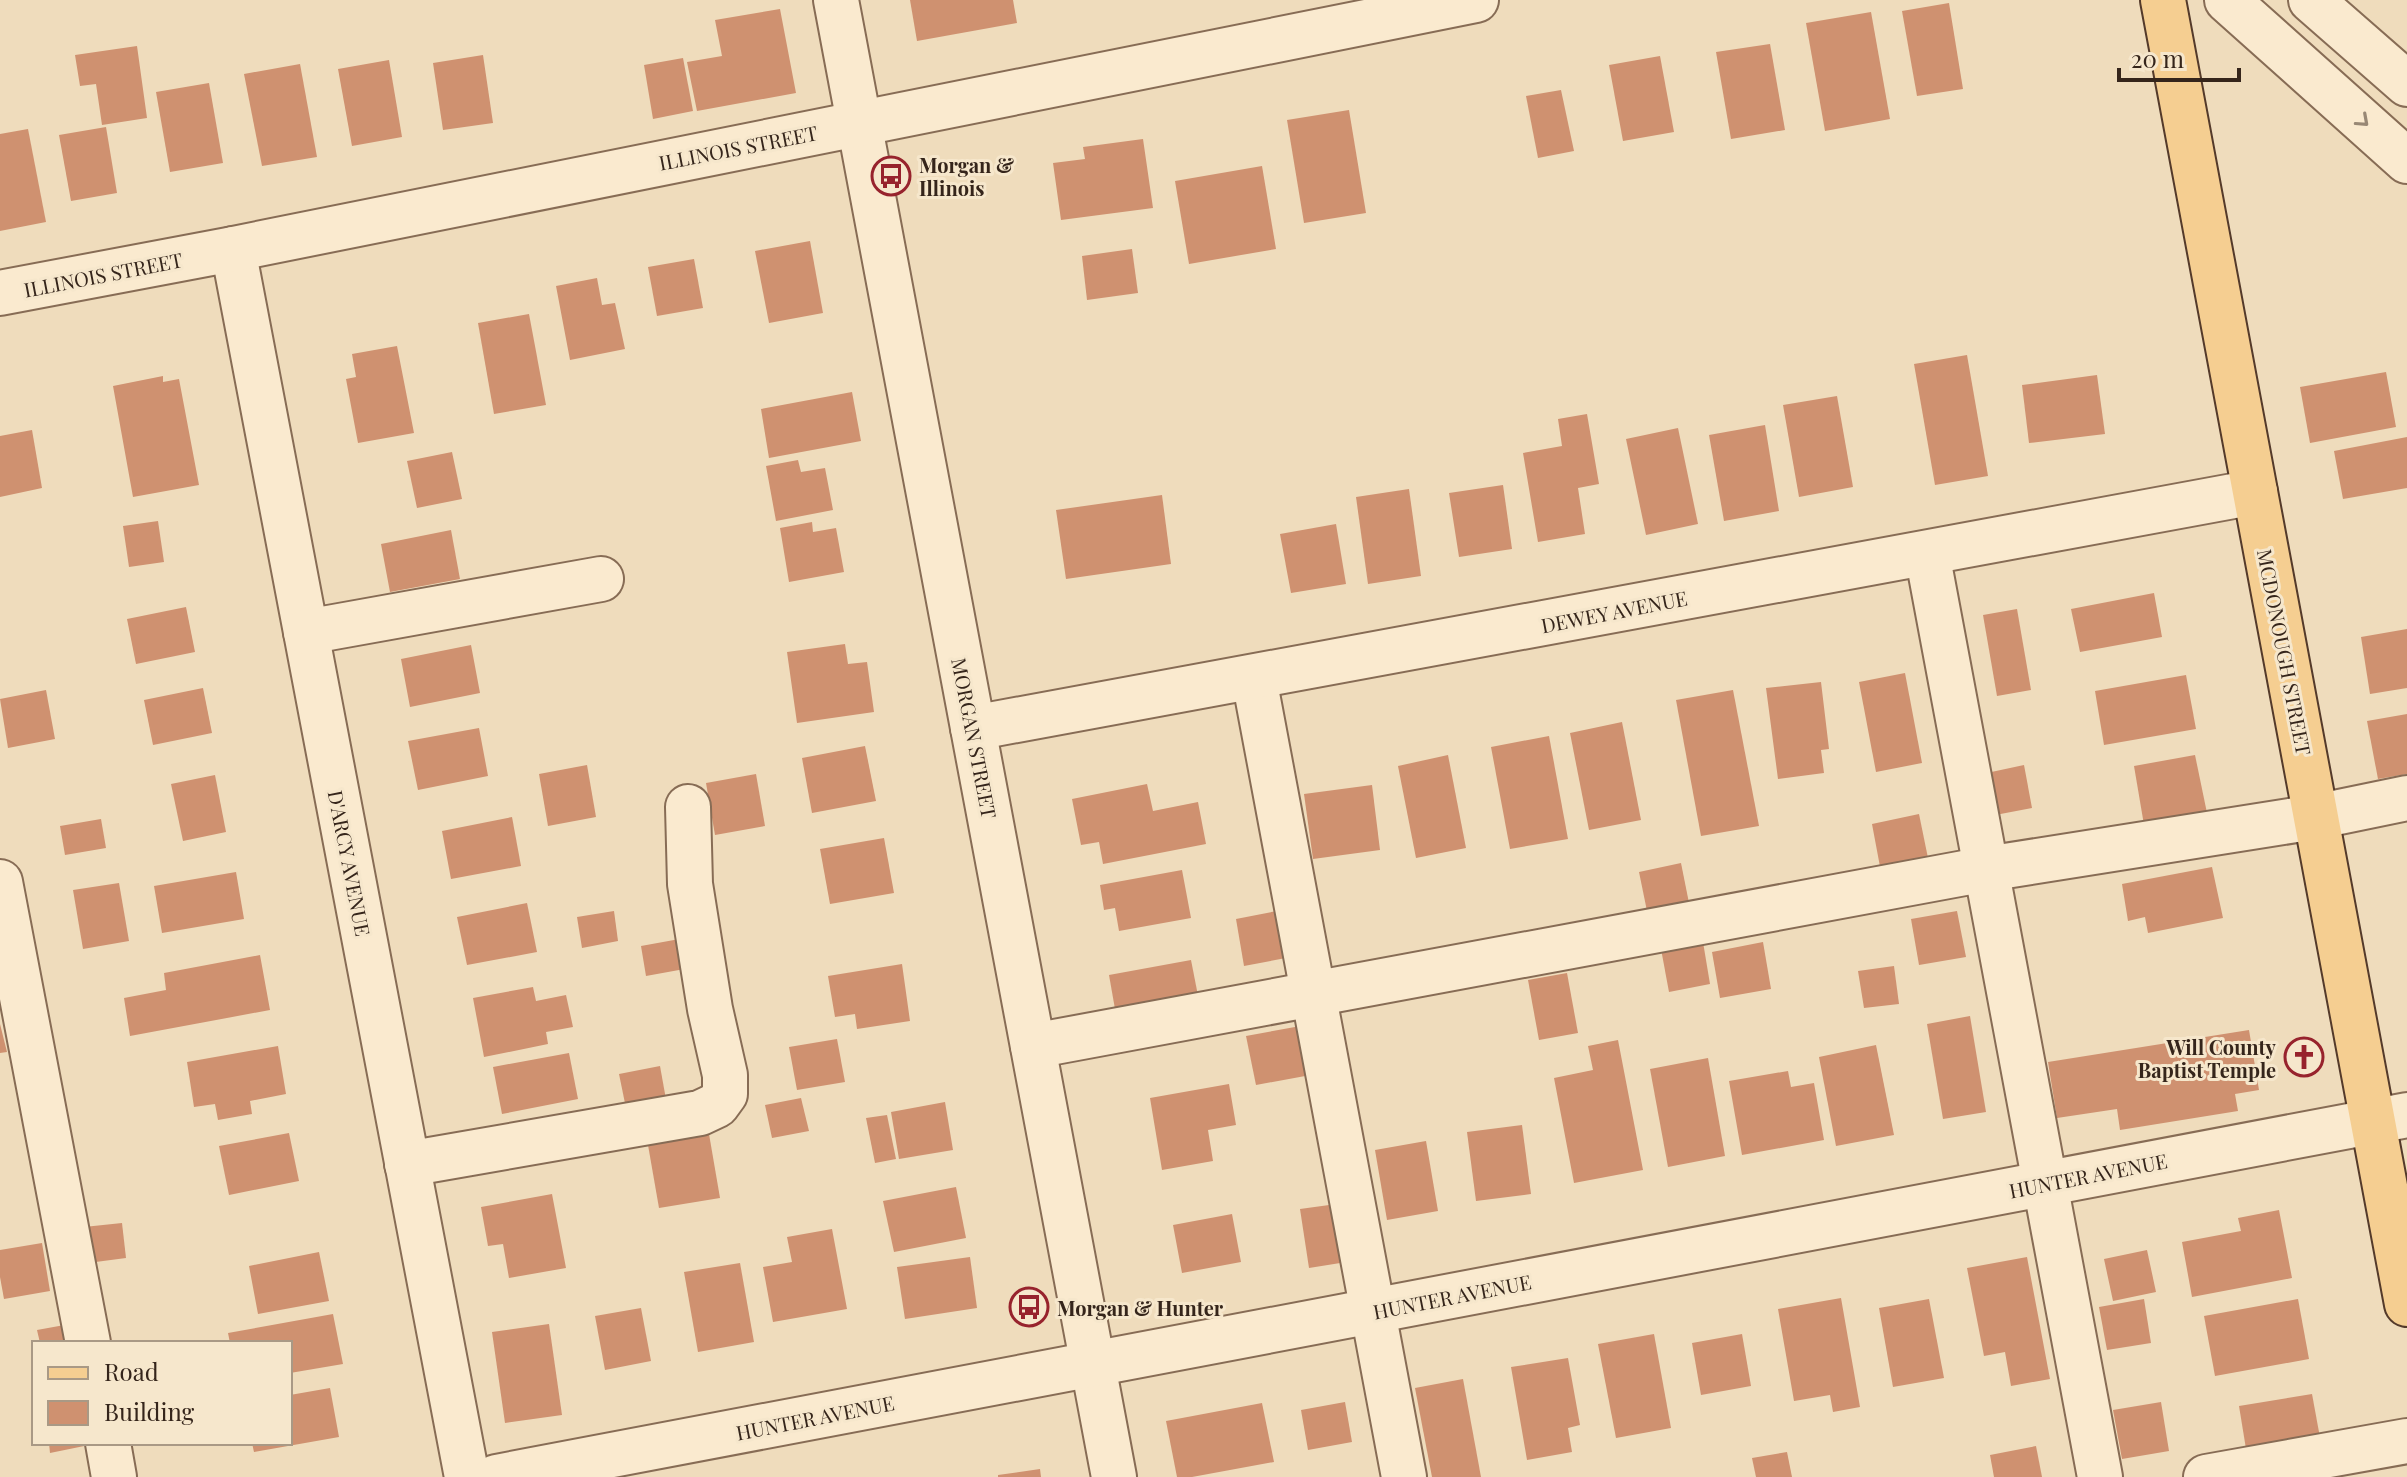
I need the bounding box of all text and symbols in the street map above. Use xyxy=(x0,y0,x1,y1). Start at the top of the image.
scale bar xyxy=(2119,32,2239,82)
text: 20 m xyxy=(2131,42,2184,74)
one-way arrow xyxy=(2354,111,2368,126)
street label: ILLINOIS STREET xyxy=(656,118,820,176)
place label: Morgan & Illinois xyxy=(919,151,1014,201)
bus stop icon: Morgan & Illinois xyxy=(870,155,912,197)
street label: ILLINOIS STREET xyxy=(21,245,185,303)
street label: MCDONOUGH STREET xyxy=(2252,547,2318,757)
street label: DEWEY AVENUE xyxy=(1539,584,1689,638)
street label: MORGAN STREET xyxy=(946,655,1004,821)
street label: D'ARCY AVENUE xyxy=(323,788,377,938)
place label: Will County Baptist Temple xyxy=(2138,1033,2277,1083)
church icon: Will County Baptist Temple xyxy=(2283,1036,2325,1078)
street label: HUNTER AVENUE xyxy=(2006,1146,2170,1204)
street label: HUNTER AVENUE xyxy=(1370,1267,1534,1325)
bus stop icon: Morgan & Hunter xyxy=(1008,1286,1050,1328)
place label: Morgan & Hunter xyxy=(1057,1294,1224,1321)
legend xyxy=(32,1341,292,1445)
text: Road xyxy=(104,1355,159,1387)
street label: HUNTER AVENUE xyxy=(733,1388,897,1446)
text: Building xyxy=(104,1395,195,1427)

